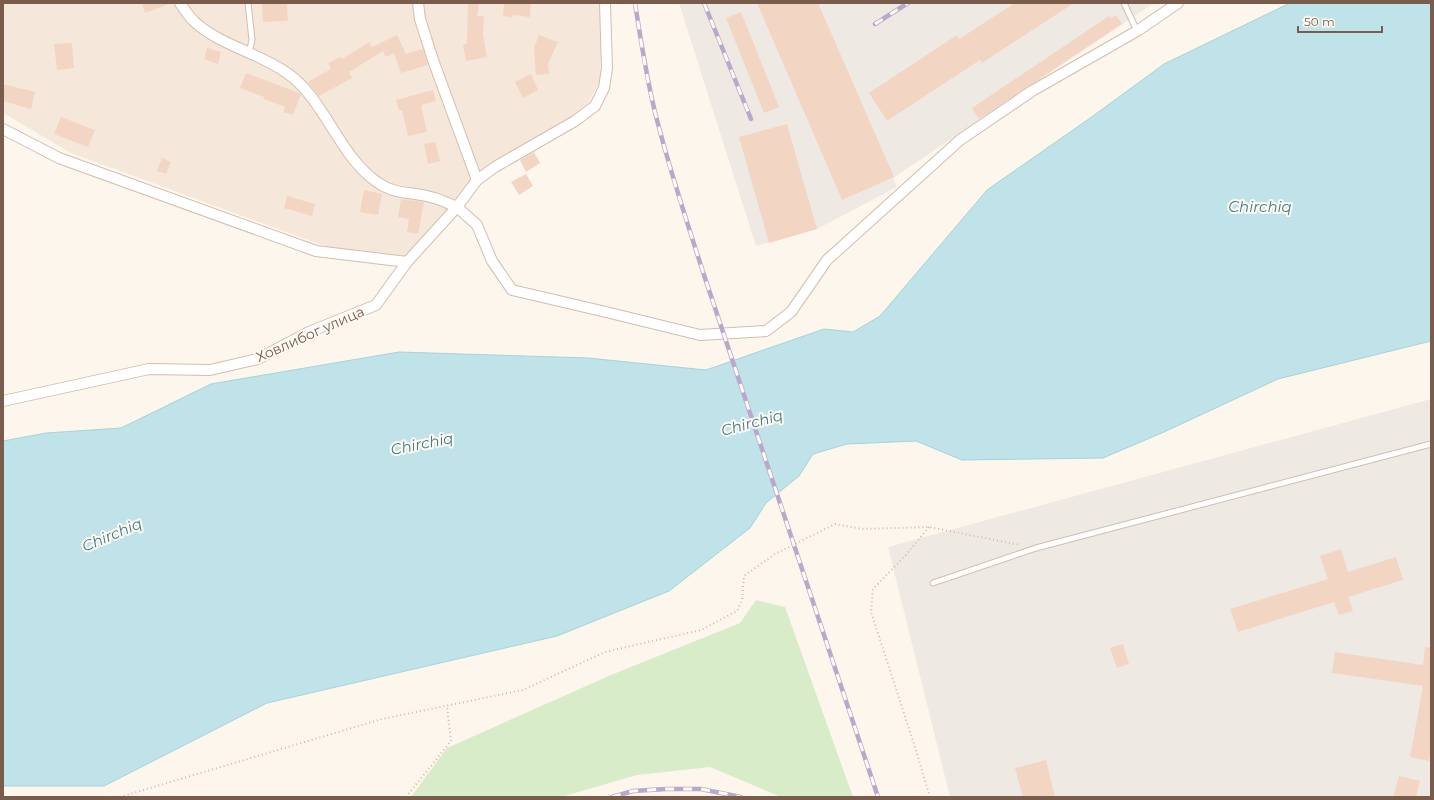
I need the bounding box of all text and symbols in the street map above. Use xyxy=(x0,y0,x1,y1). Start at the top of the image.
scale bar xyxy=(1298,8,1382,34)
text: 50 m xyxy=(1304,14,1335,29)
water label: Chirchiq xyxy=(1228,197,1292,216)
street label: Ховлибог улица xyxy=(253,302,367,366)
water label: Chirchiq xyxy=(719,405,785,440)
water label: Chirchiq xyxy=(389,428,455,459)
water label: Chirchiq xyxy=(79,513,145,556)

